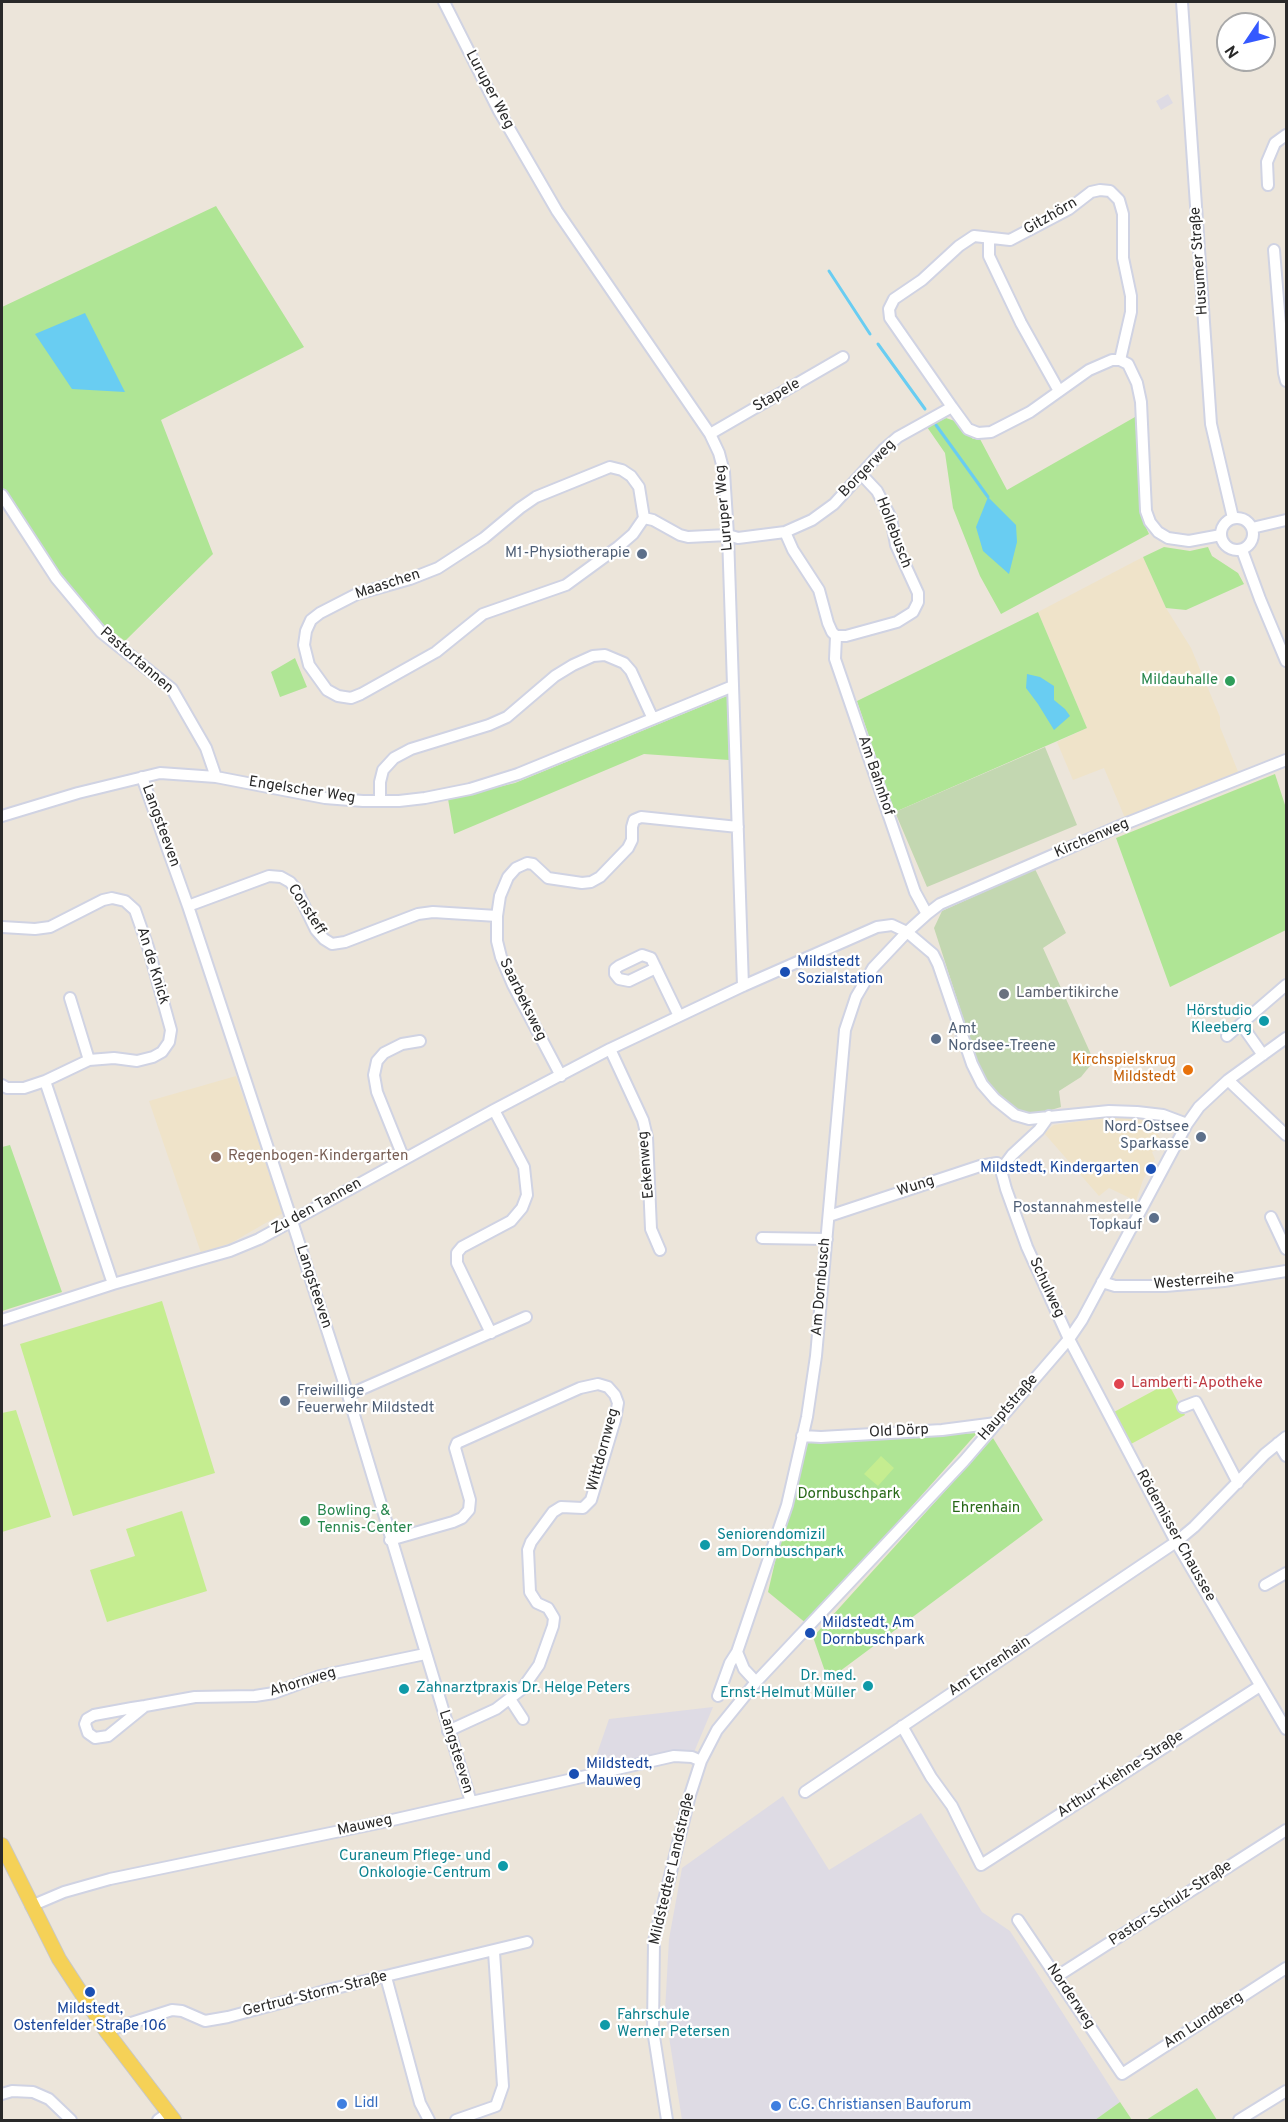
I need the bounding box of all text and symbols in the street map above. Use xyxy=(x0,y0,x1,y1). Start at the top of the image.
north arrow xyxy=(1216,12,1276,72)
text: N xyxy=(1221,41,1244,62)
street label: Luruper Weg xyxy=(461,48,517,132)
street label: Gitzhörn xyxy=(1021,195,1081,239)
street label: Husumer Straße xyxy=(1187,206,1213,316)
street label: Stapele xyxy=(750,375,804,417)
street label: Borgerweg xyxy=(836,436,900,502)
street label: Luruper Weg xyxy=(712,464,738,552)
street label: Hollebusch xyxy=(871,495,915,571)
place label: M1-Physiotherapie xyxy=(505,545,630,563)
marker: M1-Physiotherapie xyxy=(635,547,649,561)
street label: Maaschen xyxy=(353,566,423,604)
street label: Pastortannen xyxy=(96,624,176,698)
place label: Mildauhalle xyxy=(1141,672,1218,690)
marker: Mildauhalle xyxy=(1223,674,1237,688)
street label: Am Bahnhof xyxy=(853,734,897,818)
street label: Engelscher Weg xyxy=(247,774,357,808)
street label: Langsteeven xyxy=(137,782,183,870)
street label: Kirchenweg xyxy=(1052,815,1132,863)
street label: Consteff xyxy=(283,881,329,939)
street label: An de Knick xyxy=(132,925,172,1007)
place label: Mildstedt Sozialstation xyxy=(797,954,883,989)
street label: Saarbeksweg xyxy=(494,956,550,1044)
marker: Mildstedt Sozialstation xyxy=(778,965,792,979)
place label: Lambertikirche xyxy=(1016,985,1119,1003)
marker: Lambertikirche xyxy=(997,987,1011,1001)
place label: Hörstudio Kleeberg xyxy=(1186,1003,1252,1038)
marker: Hörstudio Kleeberg xyxy=(1257,1014,1271,1028)
place label: Amt Nordsee-Treene xyxy=(948,1021,1056,1056)
marker: Amt Nordsee-Treene xyxy=(929,1032,943,1046)
place label: Kirchspielskrug Mildstedt xyxy=(1072,1052,1176,1087)
marker: Kirchspielskrug Mildstedt xyxy=(1181,1063,1195,1077)
place label: Nord-Ostsee Sparkasse xyxy=(1104,1119,1189,1154)
street label: Eekenweg xyxy=(635,1130,659,1200)
marker: Nord-Ostsee Sparkasse xyxy=(1194,1130,1208,1144)
place label: Regenbogen-Kindergarten xyxy=(228,1148,408,1166)
marker: Regenbogen-Kindergarten xyxy=(209,1150,223,1164)
place label: Mildstedt, Kindergarten xyxy=(980,1160,1139,1178)
marker: Mildstedt, Kindergarten xyxy=(1144,1162,1158,1176)
street label: Wung xyxy=(895,1173,937,1201)
street label: Zu den Tannen xyxy=(269,1175,365,1239)
place label: Postannahmestelle Topkauf xyxy=(1013,1200,1142,1235)
marker: Postannahmestelle Topkauf xyxy=(1147,1211,1161,1225)
street label: Am Dornbusch xyxy=(809,1237,835,1337)
street label: Langsteeven xyxy=(291,1243,335,1331)
street label: Schulweg xyxy=(1024,1255,1068,1321)
street label: Westerreihe xyxy=(1153,1270,1235,1294)
street label: Hauptstraße xyxy=(975,1371,1043,1445)
place label: Lamberti-Apotheke xyxy=(1131,1375,1263,1393)
marker: Lamberti-Apotheke xyxy=(1112,1377,1126,1391)
place label: Freiwillige Feuerwehr Mildstedt xyxy=(297,1383,434,1418)
marker: Freiwillige Feuerwehr Mildstedt xyxy=(278,1394,292,1408)
street label: Wittdornweg xyxy=(584,1406,624,1494)
street label: Old Dörp xyxy=(869,1421,929,1443)
street label: Rödemisser Chaussee xyxy=(1131,1467,1219,1605)
park label: Dornbuschpark xyxy=(798,1486,900,1504)
park label: Ehrenhain xyxy=(952,1500,1020,1518)
place label: Bowling- & Tennis-Center xyxy=(317,1503,412,1538)
marker: Bowling- & Tennis-Center xyxy=(298,1514,312,1528)
place label: Seniorendomizil am Dornbuschpark xyxy=(717,1527,844,1562)
marker: Seniorendomizil am Dornbuschpark xyxy=(698,1538,712,1552)
place label: Mildstedt, Am Dornbuschpark xyxy=(822,1615,925,1650)
marker: Mildstedt, Am Dornbuschpark xyxy=(803,1626,817,1640)
street label: Am Ehrenhain xyxy=(946,1633,1034,1701)
street label: Ahornweg xyxy=(268,1664,338,1702)
place label: Dr. med. Ernst-Helmut Müller xyxy=(720,1668,856,1703)
marker: Dr. med. Ernst-Helmut Müller xyxy=(861,1679,875,1693)
place label: Zahnarztpraxis Dr. Helge Peters xyxy=(416,1680,630,1698)
marker: Zahnarztpraxis Dr. Helge Peters xyxy=(397,1682,411,1696)
street label: Langsteeven xyxy=(434,1708,476,1796)
street label: Arthur-Kiehne-Straße xyxy=(1055,1727,1187,1823)
place label: Mildstedt, Mauweg xyxy=(586,1756,652,1791)
marker: Mildstedt, Mauweg xyxy=(567,1767,581,1781)
street label: Mildstedter Landstraße xyxy=(647,1791,699,1947)
street label: Mauweg xyxy=(336,1811,394,1841)
place label: Curaneum Pflege- und Onkologie-Centrum xyxy=(339,1848,491,1883)
street label: Pastor-Schulz-Straße xyxy=(1106,1858,1236,1950)
marker: Curaneum Pflege- und Onkologie-Centrum xyxy=(496,1859,510,1873)
street label: Norderweg xyxy=(1042,1961,1098,2033)
street label: Gertrud-Storm-Straße xyxy=(241,1968,389,2022)
marker: Mildstedt, Ostenfelder Straße 106 xyxy=(83,1985,97,1999)
street label: Am Lundberg xyxy=(1161,1989,1247,2053)
place label: Mildstedt, Ostenfelder Straße 106 xyxy=(13,2001,167,2036)
place label: Fahrschule Werner Petersen xyxy=(617,2007,730,2042)
marker: Fahrschule Werner Petersen xyxy=(598,2018,612,2032)
place label: Lidl xyxy=(354,2095,379,2113)
marker: Lidl xyxy=(335,2097,349,2111)
place label: C.G. Christiansen Bauforum xyxy=(788,2097,972,2115)
marker: C.G. Christiansen Bauforum xyxy=(769,2099,783,2113)

